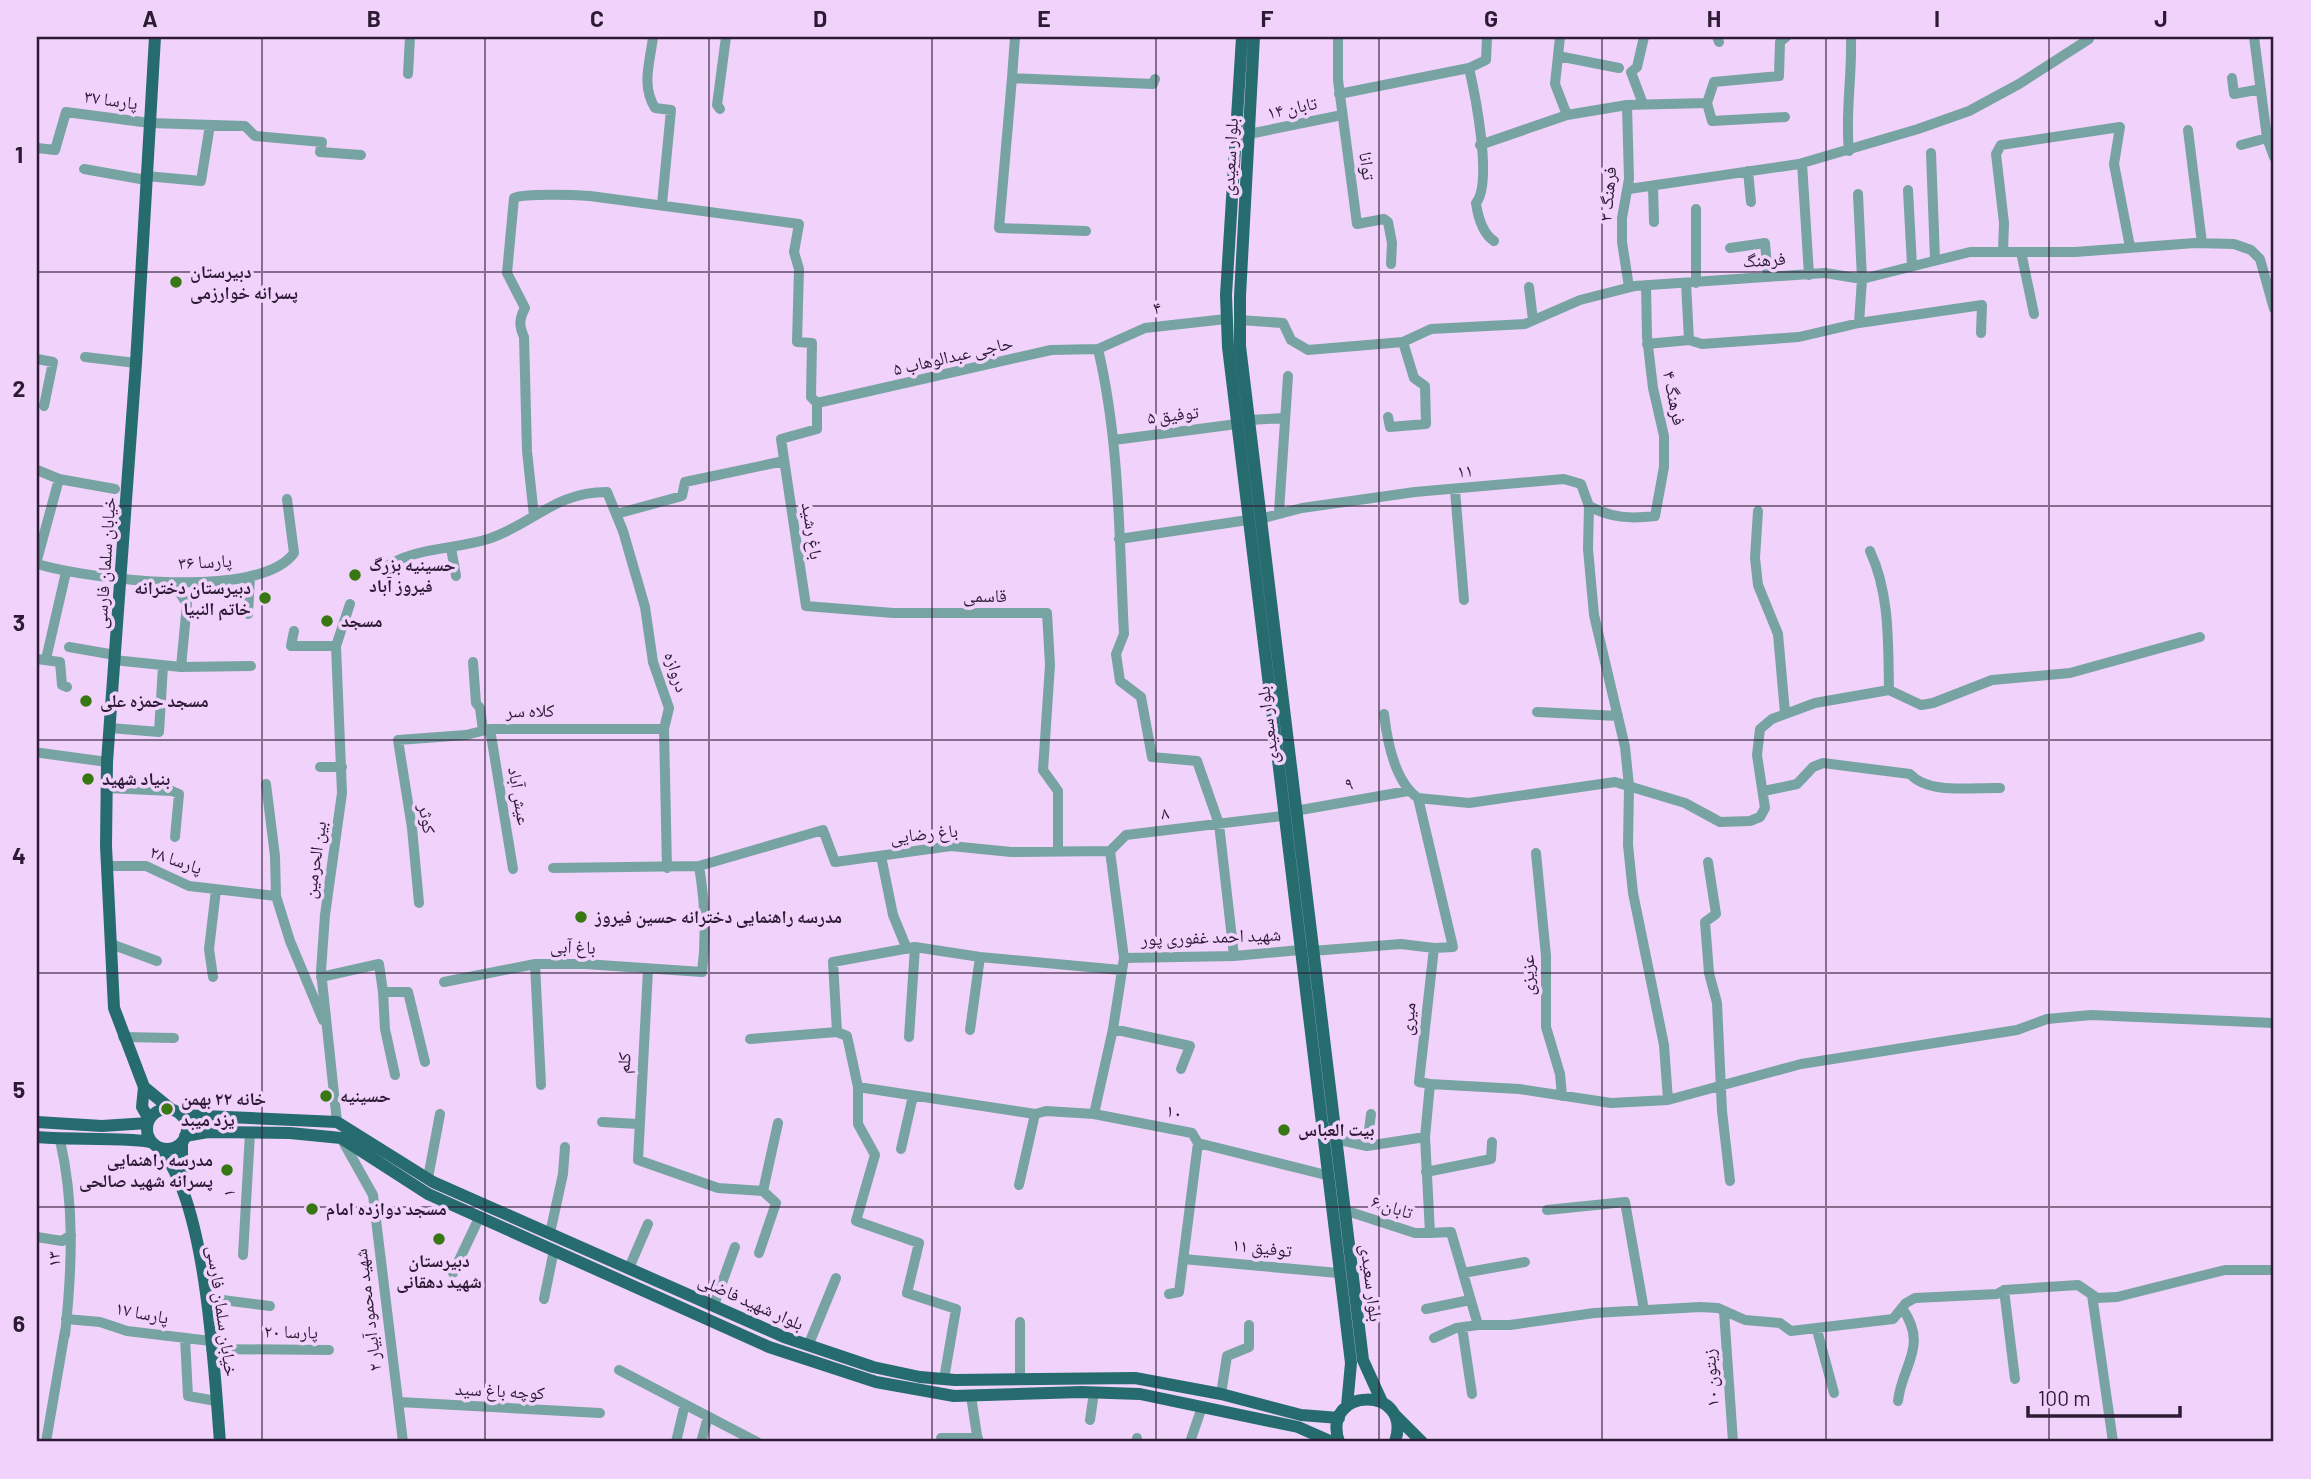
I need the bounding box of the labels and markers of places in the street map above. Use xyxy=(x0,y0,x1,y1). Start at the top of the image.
place label: دبیرستان پسرانه خوارزمی xyxy=(190,260,298,304)
marker: دبیرستان پسرانه خوارزمی xyxy=(168,274,184,290)
place label: حسینیه بزرگ فیروز آباد xyxy=(369,553,456,597)
marker: حسینیه بزرگ فیروز آباد xyxy=(347,567,363,583)
place label: دبیرستان دخترانه خاتم النبیا xyxy=(134,576,251,621)
marker: دبیرستان دخترانه خاتم النبیا xyxy=(257,590,273,606)
place label: مسجد xyxy=(341,609,383,631)
marker: مسجد xyxy=(319,613,335,629)
place label: مسجد حمزه علی xyxy=(100,689,209,712)
marker: مسجد حمزه علی xyxy=(78,693,94,709)
place label: بنیاد شهید xyxy=(102,767,170,790)
marker: بنیاد شهید xyxy=(80,771,96,787)
place label: مدرسه راهنمایی دخترانه حسین فیروز xyxy=(594,905,842,928)
marker: مدرسه راهنمایی دخترانه حسین فیروز xyxy=(573,909,589,925)
place label: حسینیه xyxy=(340,1084,391,1106)
place label: خانه ۲۲ بهمن یزد میبد xyxy=(181,1087,267,1131)
marker: حسینیه xyxy=(318,1088,334,1104)
marker: خانه ۲۲ بهمن یزد میبد xyxy=(159,1101,175,1117)
place label: بیت العباس xyxy=(1298,1118,1374,1141)
marker: بیت العباس xyxy=(1276,1122,1292,1138)
place label: مدرسه راهنمایی پسرانه شهید صالحی xyxy=(79,1148,213,1192)
marker: مدرسه راهنمایی پسرانه شهید صالحی xyxy=(219,1162,235,1178)
place label: مسجد دوازده امام xyxy=(326,1197,447,1221)
marker: مسجد دوازده امام xyxy=(304,1201,320,1217)
marker: دبیرستان شهید دهقانی xyxy=(431,1231,447,1247)
place label: دبیرستان شهید دهقانی xyxy=(396,1249,482,1293)

